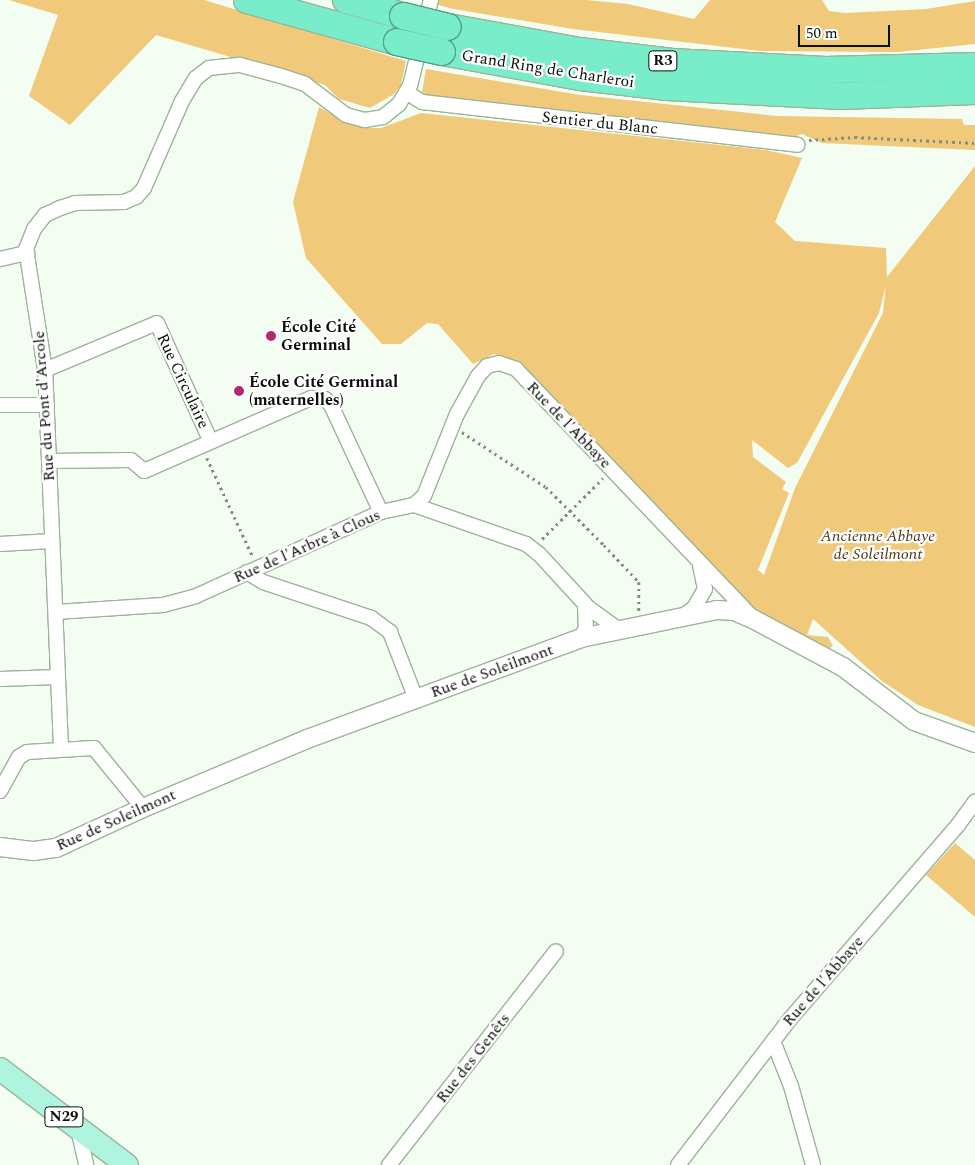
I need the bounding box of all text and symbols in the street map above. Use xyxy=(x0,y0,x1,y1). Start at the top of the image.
scale bar xyxy=(800,15,892,47)
text: 50 m xyxy=(806,22,838,45)
street label: Grand Ring de Charleroi xyxy=(460,46,636,92)
road number: R3 xyxy=(648,48,678,74)
street label: Sentier du Blanc xyxy=(541,107,659,139)
place label: École Cité Germinal xyxy=(281,317,356,355)
street label: Rue du Pont d'Arcole xyxy=(29,330,59,482)
street label: Rue Circulaire xyxy=(153,330,213,432)
marker: École Cité Germinal xyxy=(265,330,277,342)
place label: École Cité Germinal (maternelles) xyxy=(249,372,398,410)
street label: Rue de l'Abbaye xyxy=(523,378,615,472)
marker: École Cité Germinal (maternelles) xyxy=(233,385,245,397)
street label: Rue de l'Arbre à Clous xyxy=(231,505,383,587)
park label: Ancienne Abbaye de Soleilmont xyxy=(821,526,935,564)
street label: Rue de Soleilmont xyxy=(428,640,556,702)
street label: Rue de Soleilmont xyxy=(53,785,179,855)
street label: Rue de l'Abbaye xyxy=(779,932,867,1030)
street label: Rue des Genêts xyxy=(432,1009,514,1107)
road number: N29 xyxy=(44,1104,84,1130)

